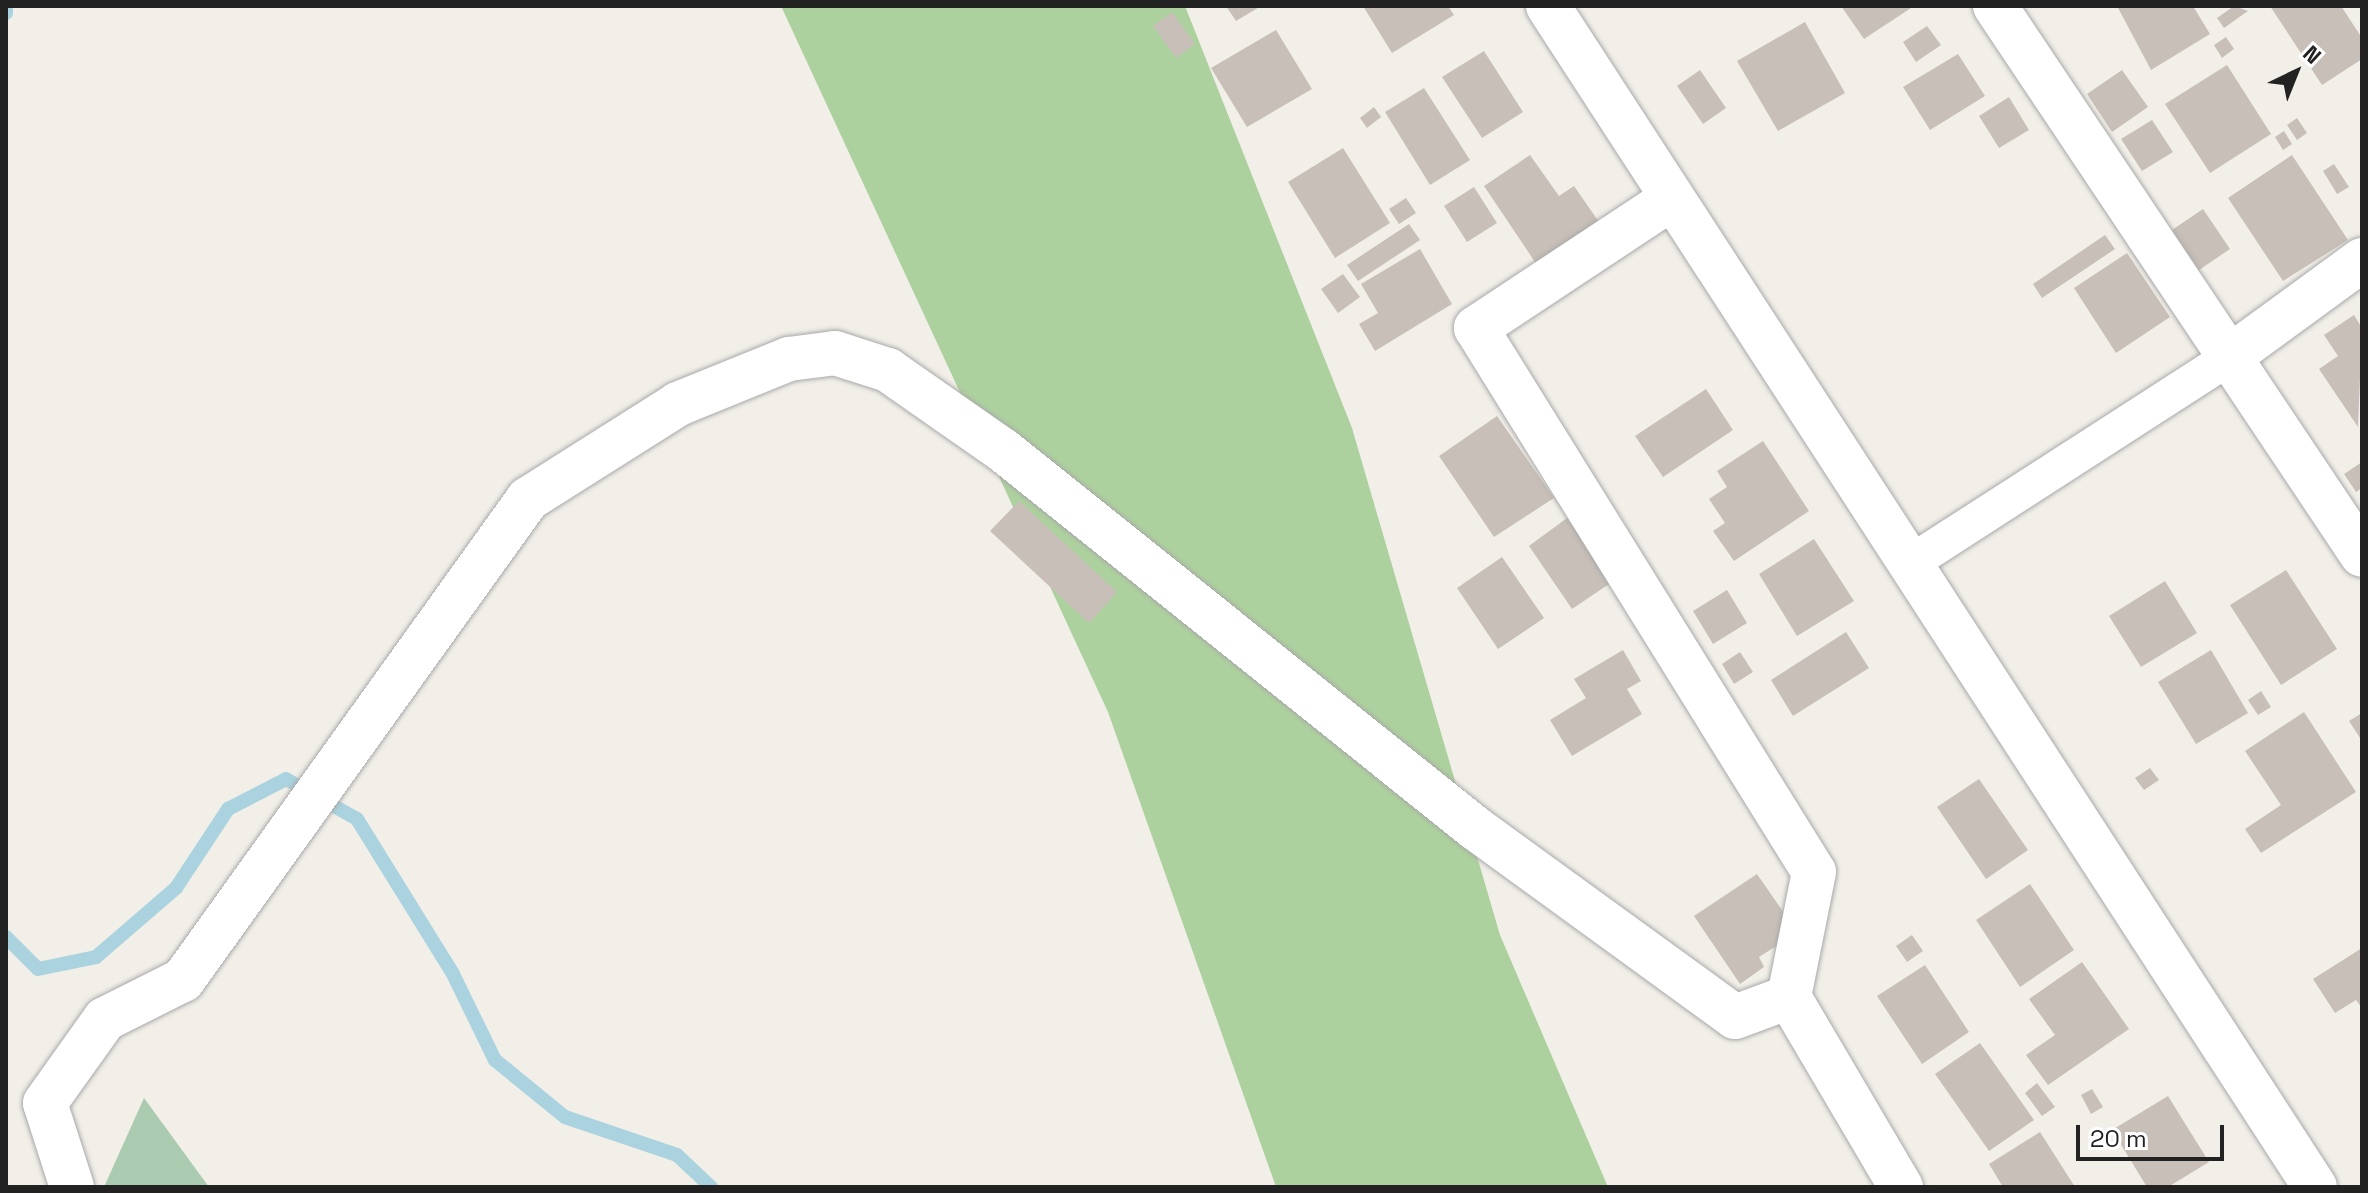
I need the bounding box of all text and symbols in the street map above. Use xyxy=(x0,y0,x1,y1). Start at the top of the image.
north arrow xyxy=(2256,32,2336,112)
text: N xyxy=(2297,39,2327,70)
scale bar xyxy=(2080,1109,2228,1159)
text: 20 m xyxy=(2090,1123,2147,1154)

